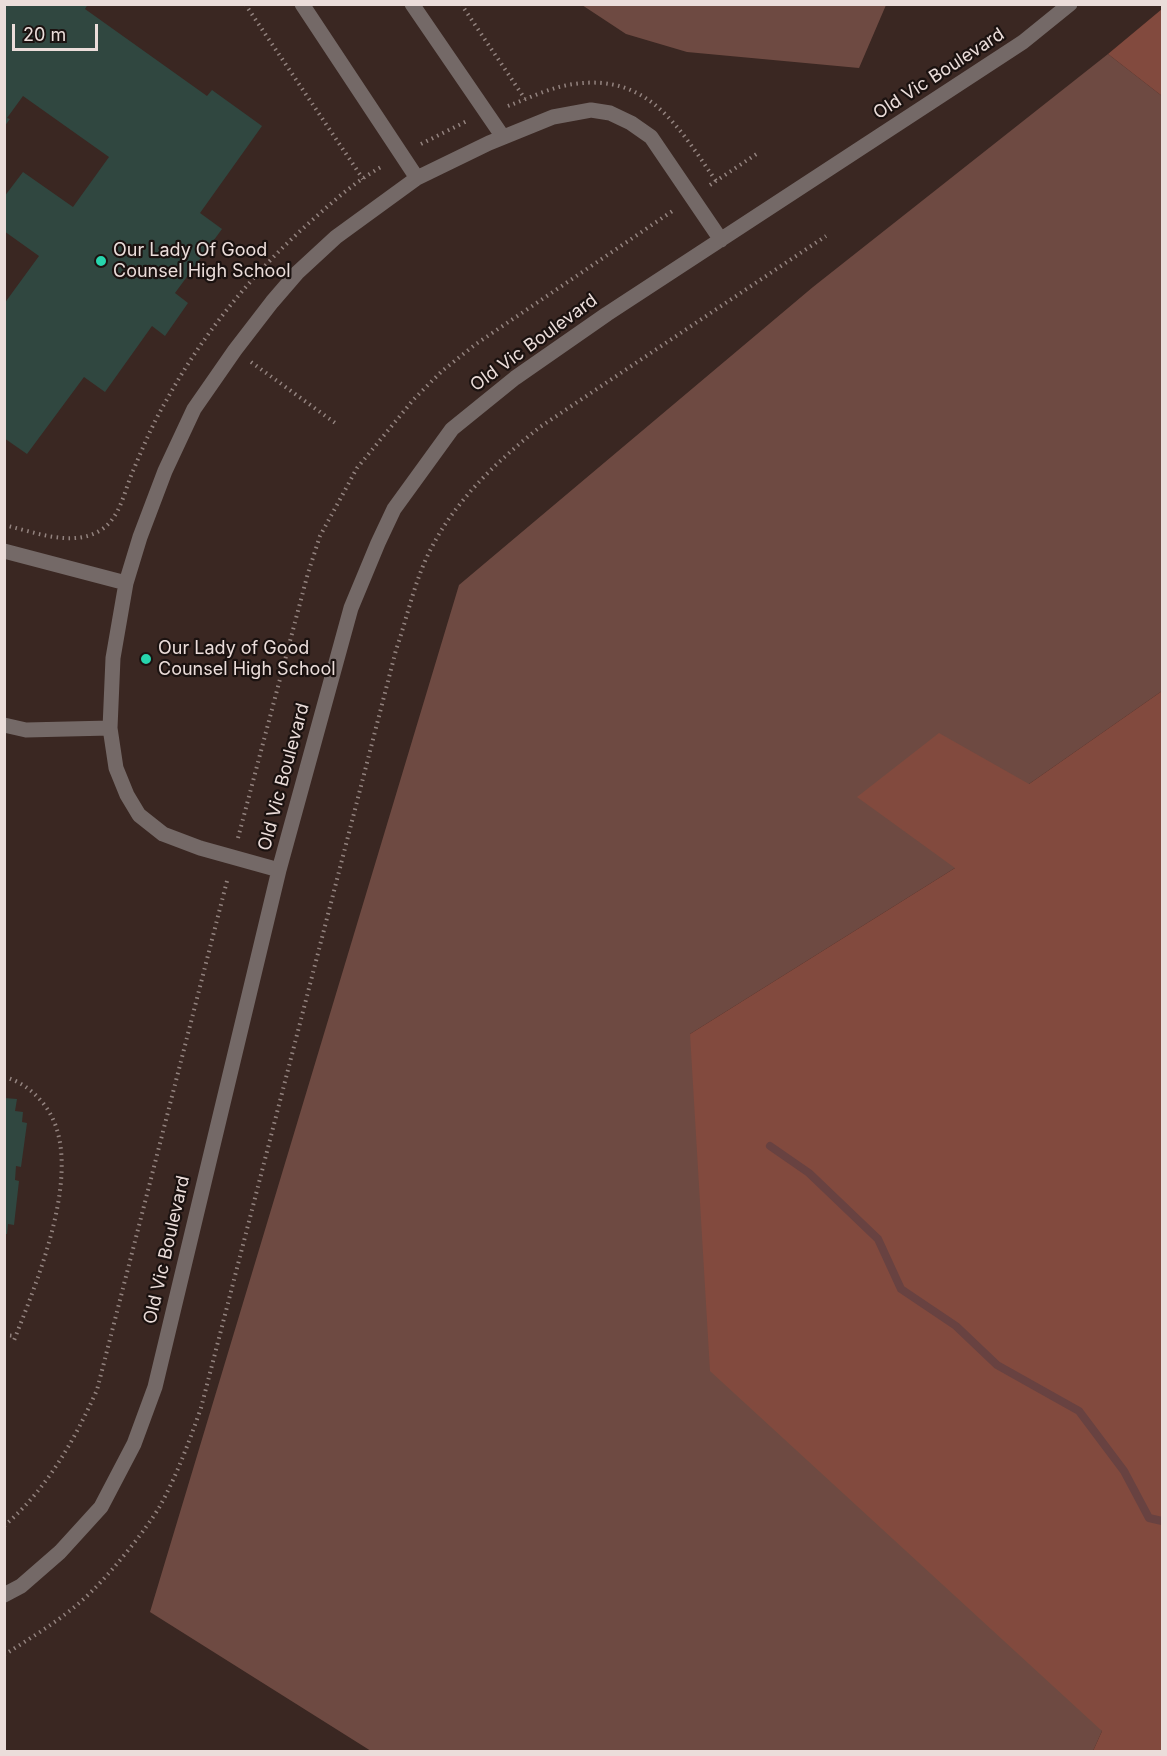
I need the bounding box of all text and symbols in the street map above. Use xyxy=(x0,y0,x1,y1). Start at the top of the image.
scale bar xyxy=(15,12,100,50)
text: 20 m xyxy=(23,24,66,45)
street label: Old Vic Boulevard xyxy=(870,24,1008,124)
place label: Our Lady Of Good Counsel High School xyxy=(113,240,291,282)
marker: Our Lady Of Good Counsel High School xyxy=(94,254,108,268)
street label: Old Vic Boulevard xyxy=(466,290,602,396)
place label: Our Lady of Good Counsel High School xyxy=(158,638,336,680)
marker: Our Lady of Good Counsel High School xyxy=(139,652,153,666)
street label: Old Vic Boulevard xyxy=(254,701,314,853)
street label: Old Vic Boulevard xyxy=(139,1174,195,1326)

